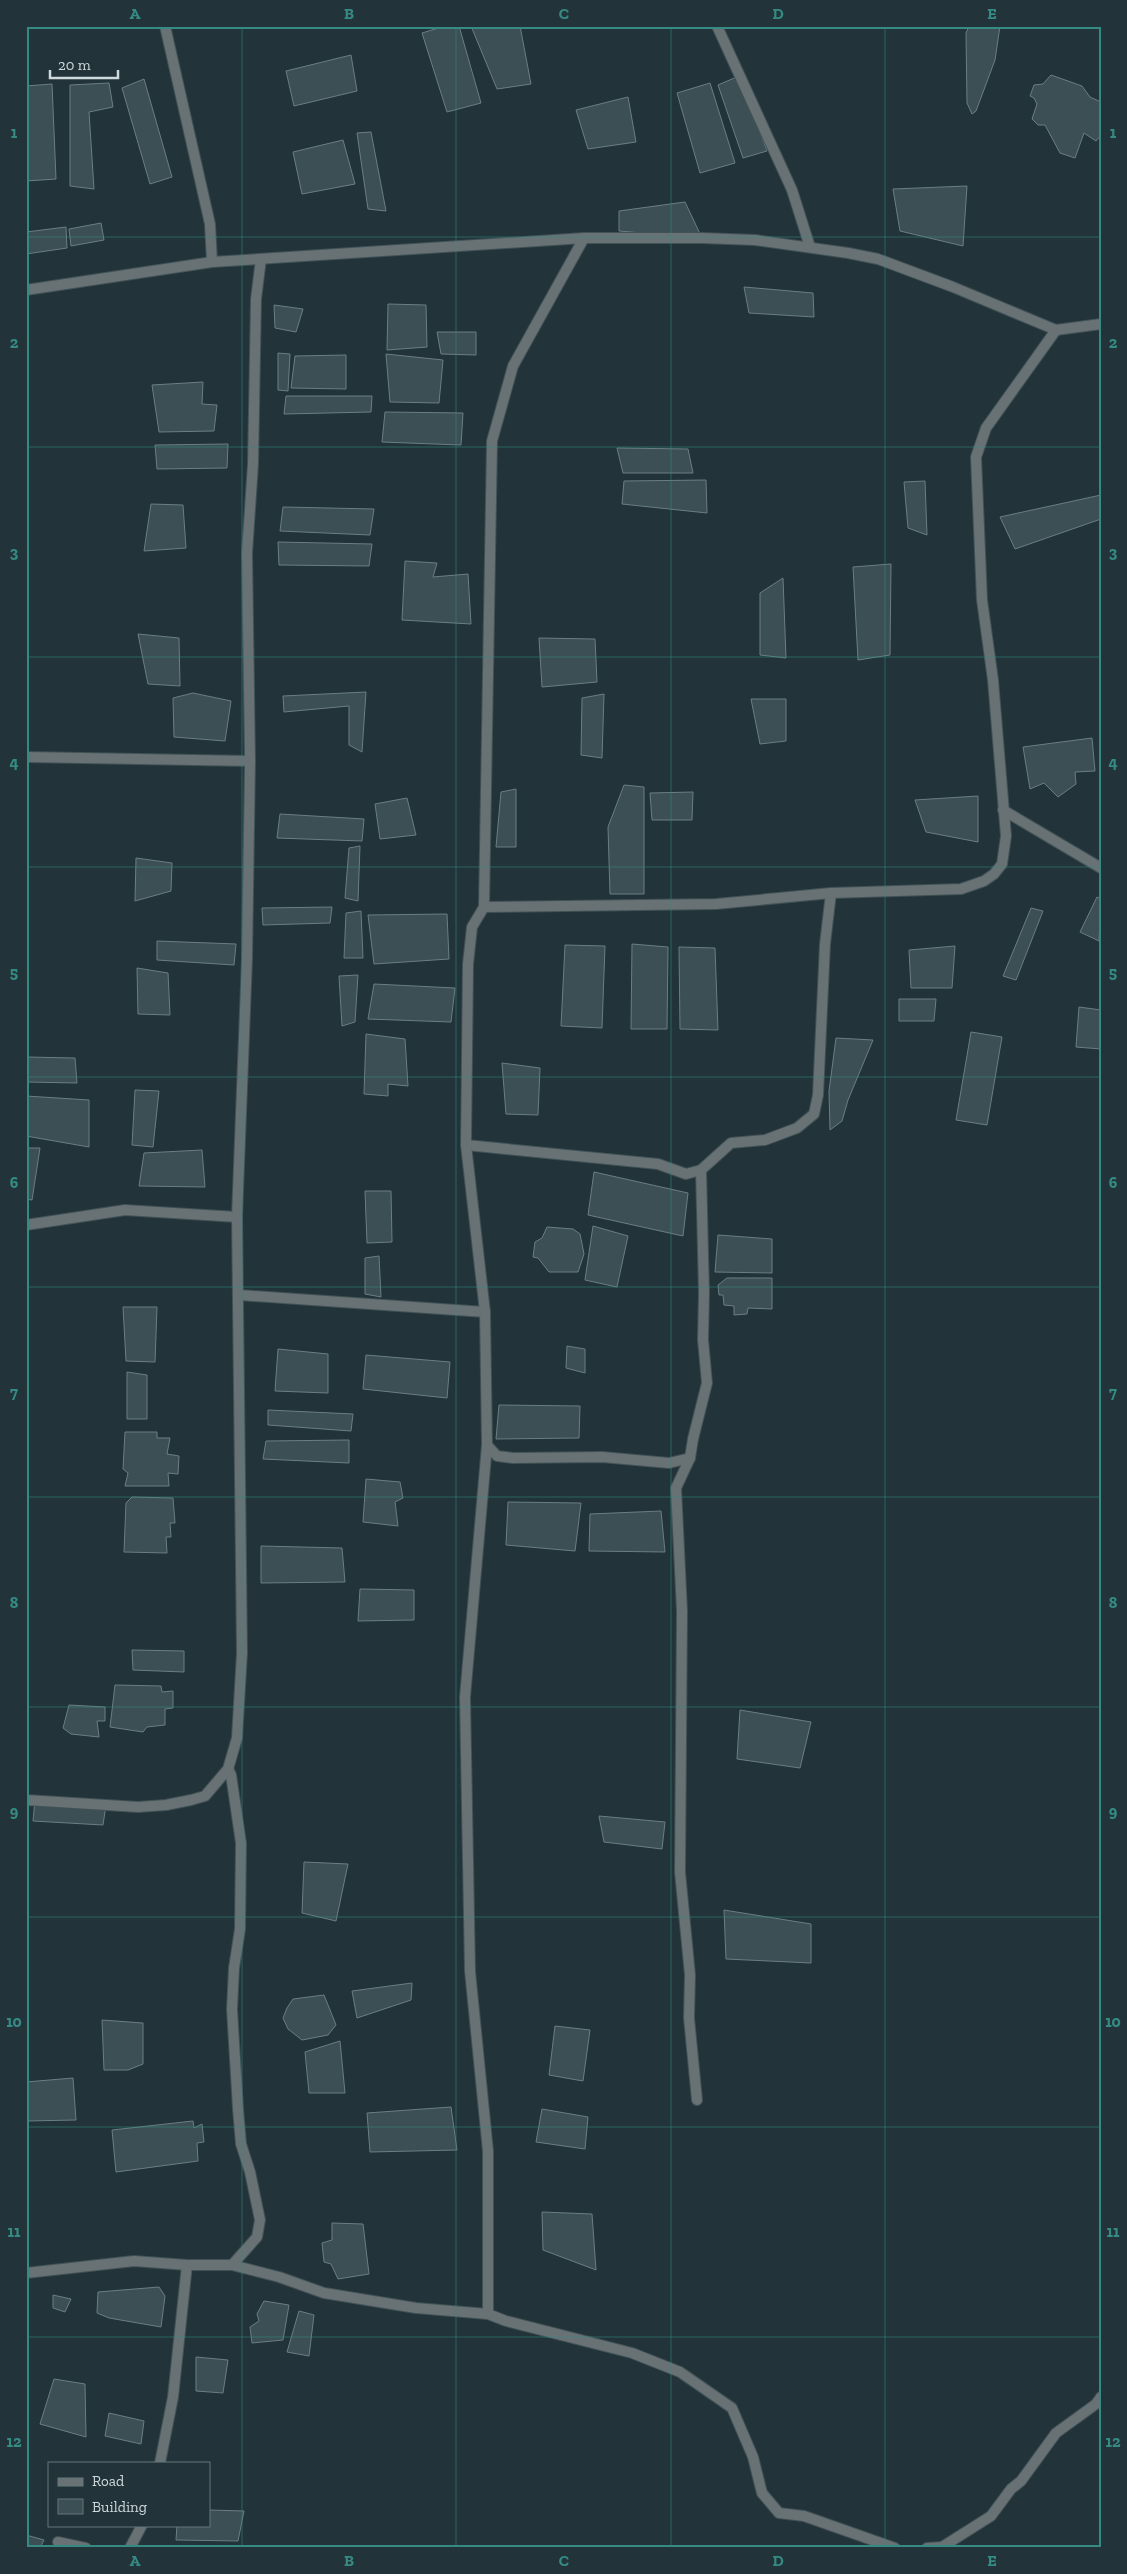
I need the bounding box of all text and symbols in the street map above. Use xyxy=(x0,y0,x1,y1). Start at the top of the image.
text: A xyxy=(130,4,141,23)
text: B xyxy=(344,4,354,23)
text: C xyxy=(559,4,569,23)
text: D xyxy=(772,4,784,23)
text: E xyxy=(987,4,997,23)
scale bar xyxy=(50,48,118,80)
text: 20 m xyxy=(58,56,91,74)
text: 1 xyxy=(11,123,18,142)
text: 1 xyxy=(1110,123,1117,142)
text: 2 xyxy=(10,333,19,352)
text: 2 xyxy=(1109,333,1118,352)
text: 3 xyxy=(10,543,19,562)
text: 3 xyxy=(1109,543,1118,562)
text: 4 xyxy=(9,753,19,772)
text: 4 xyxy=(1108,753,1118,772)
text: 5 xyxy=(10,963,18,982)
text: 5 xyxy=(1109,963,1117,982)
text: 6 xyxy=(10,1173,19,1192)
text: 6 xyxy=(1109,1173,1118,1192)
text: 7 xyxy=(10,1383,18,1402)
text: 7 xyxy=(1109,1383,1117,1402)
text: 8 xyxy=(10,1593,19,1612)
text: 8 xyxy=(1109,1593,1118,1612)
text: 9 xyxy=(10,1802,19,1821)
text: 9 xyxy=(1109,1802,1118,1821)
text: 10 xyxy=(6,2012,22,2031)
text: 10 xyxy=(1105,2012,1121,2031)
text: 11 xyxy=(8,2222,21,2241)
text: 11 xyxy=(1107,2222,1120,2241)
text: 12 xyxy=(6,2432,22,2451)
text: 12 xyxy=(1105,2432,1121,2451)
legend xyxy=(48,2462,210,2526)
text: Road xyxy=(92,2472,125,2490)
text: Building xyxy=(92,2498,147,2516)
text: A xyxy=(130,2551,141,2570)
text: B xyxy=(344,2551,354,2570)
text: C xyxy=(559,2551,569,2570)
text: D xyxy=(772,2551,784,2570)
text: E xyxy=(987,2551,997,2570)

